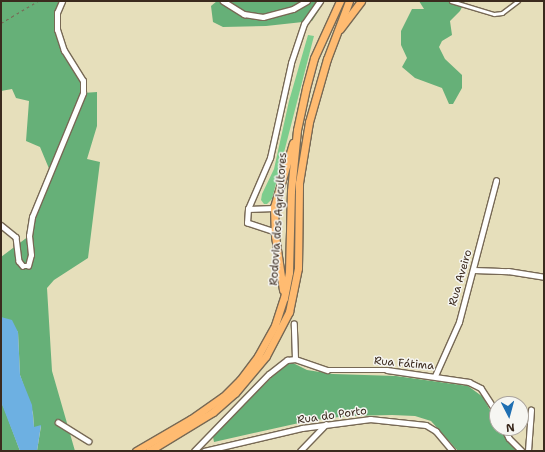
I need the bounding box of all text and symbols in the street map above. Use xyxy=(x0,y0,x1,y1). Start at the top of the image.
street label: Rodovia dos Agricultores xyxy=(268,152,290,286)
street label: Rua Aveiro xyxy=(447,248,475,308)
street label: Rua Fátima xyxy=(373,355,435,373)
north arrow xyxy=(489,396,529,436)
street label: Rua do Porto xyxy=(296,405,368,427)
text: N xyxy=(505,420,515,435)

